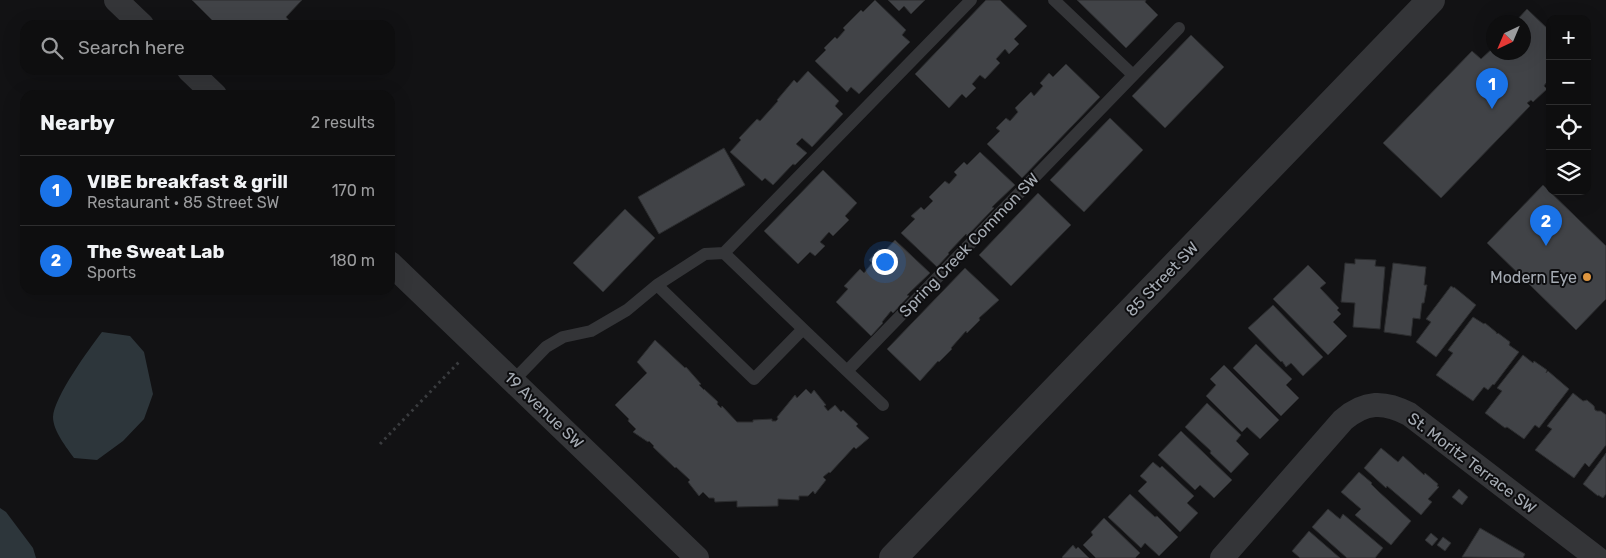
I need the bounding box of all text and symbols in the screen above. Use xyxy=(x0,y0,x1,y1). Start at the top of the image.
north arrow xyxy=(1486,15,1531,60)
map controls xyxy=(1546,15,1591,195)
button: + xyxy=(1546,15,1591,60)
search box xyxy=(20,20,395,75)
icon: search xyxy=(38,34,66,62)
text: Search here xyxy=(78,36,185,59)
button: − xyxy=(1546,60,1591,105)
pin: 1 xyxy=(1476,68,1508,109)
button: locate xyxy=(1546,105,1591,150)
text: Nearby xyxy=(40,110,115,135)
text: 2 results xyxy=(311,113,375,132)
button: layers xyxy=(1546,150,1591,195)
street label: Spring Creek Common SW xyxy=(895,169,1043,321)
text: VIBE breakfast & grill xyxy=(87,170,288,193)
text: 1 xyxy=(52,181,60,200)
text: 170 m xyxy=(332,181,375,200)
text: Restaurant · 85 Street SW xyxy=(87,193,279,212)
pin: 2 xyxy=(1530,205,1562,246)
street label: 85 Street SW xyxy=(1122,238,1202,320)
text: The Sweat Lab xyxy=(87,240,224,263)
your location xyxy=(872,249,898,275)
text: 2 xyxy=(51,251,61,270)
text: 180 m xyxy=(330,251,375,270)
text: Sports xyxy=(87,263,136,282)
place label: Modern Eye xyxy=(1490,268,1577,287)
marker: Modern Eye xyxy=(1581,271,1593,283)
street label: 19 Avenue SW xyxy=(501,368,588,453)
street label: St. Moritz Terrace SW xyxy=(1404,409,1540,518)

